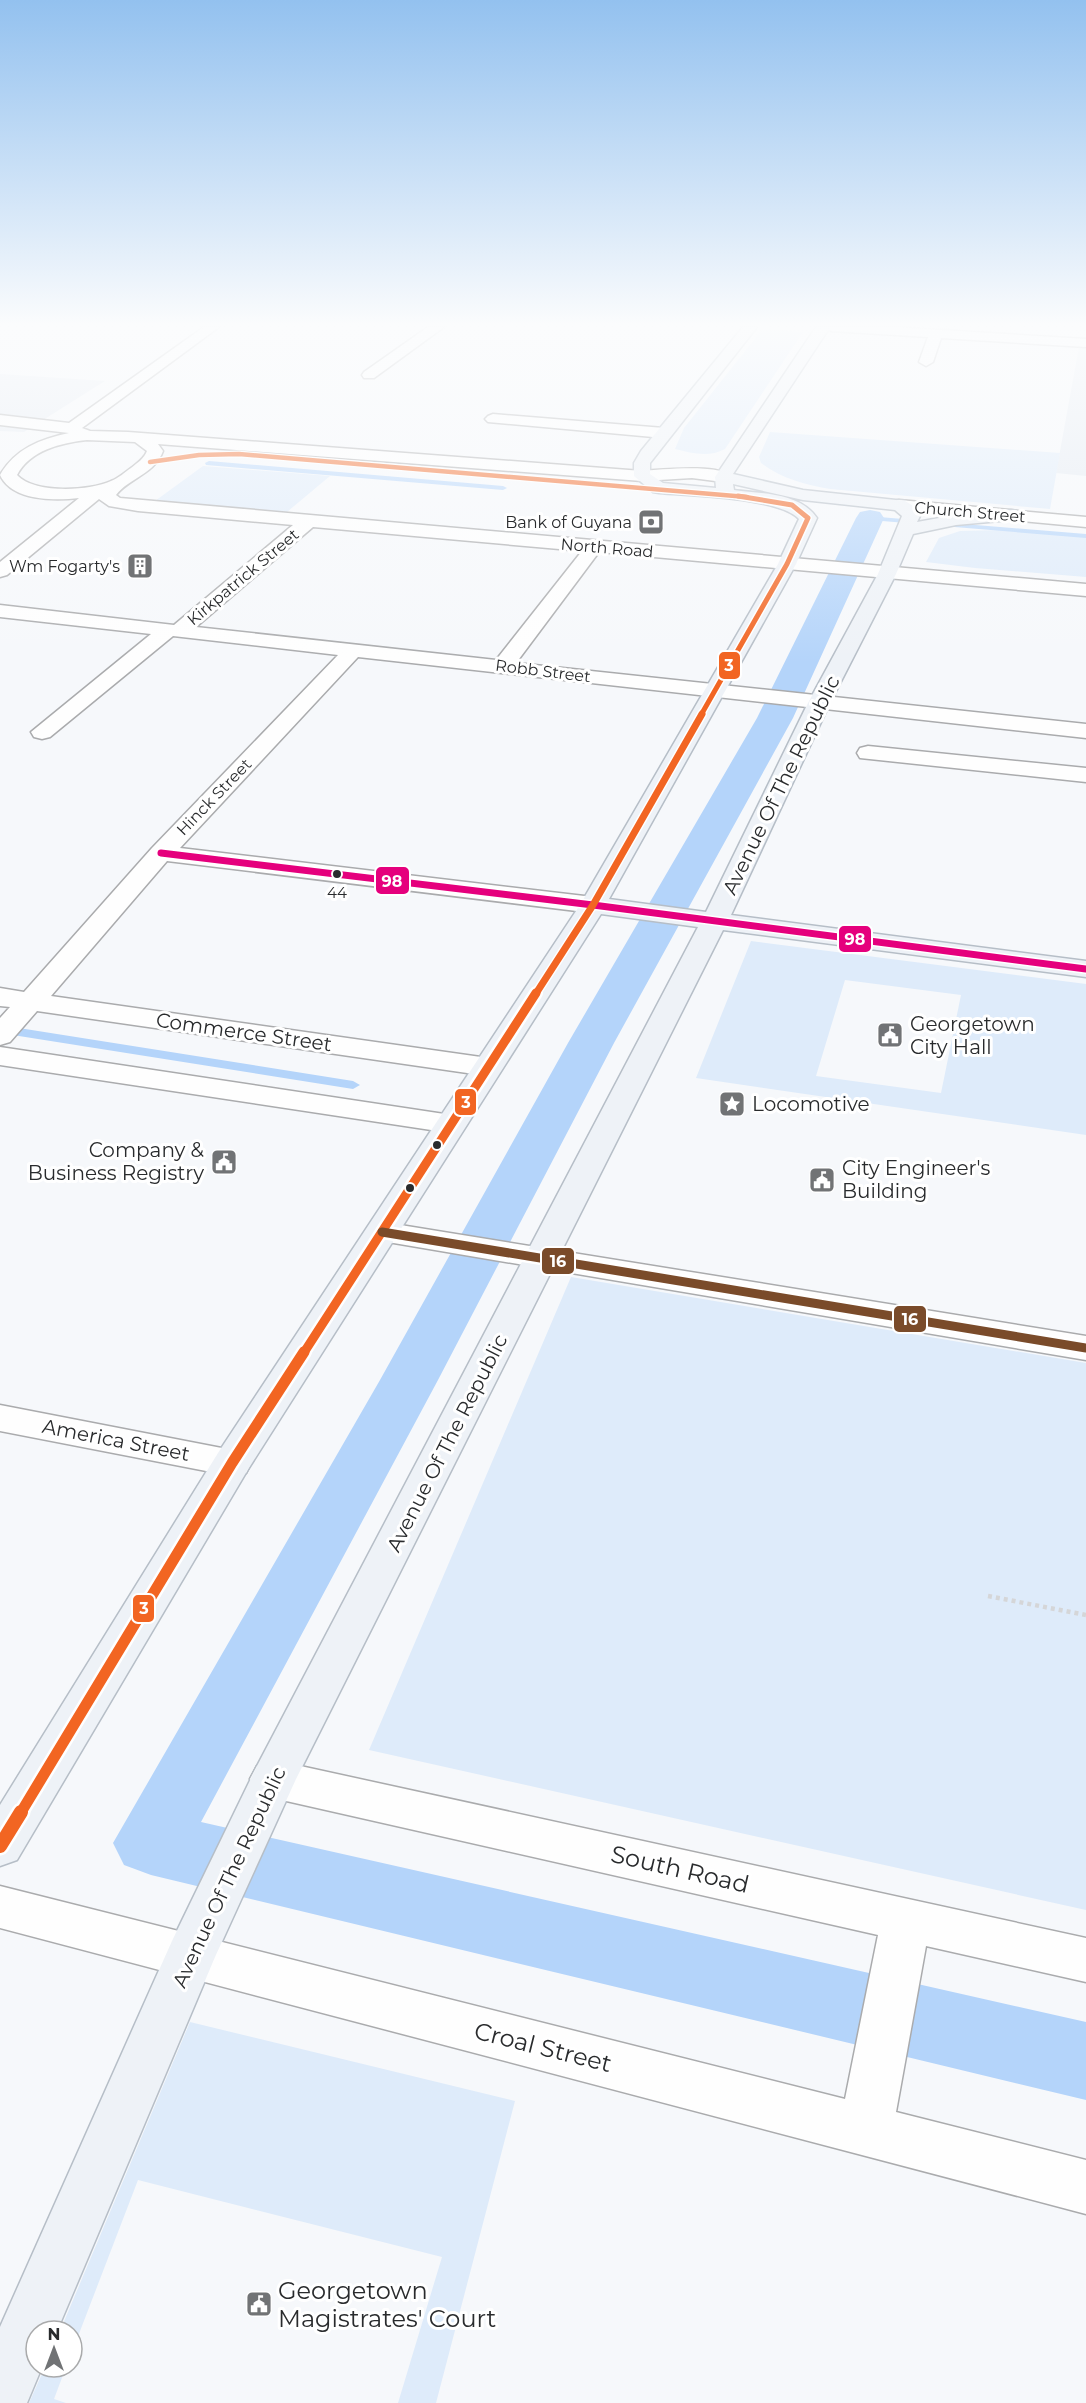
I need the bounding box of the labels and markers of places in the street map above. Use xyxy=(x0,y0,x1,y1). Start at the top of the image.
bank icon: Bank of Guyana xyxy=(636,507,666,537)
place label: Bank of Guyana xyxy=(505,513,632,532)
building icon: Wm Fogarty's xyxy=(125,551,155,581)
place label: Wm Fogarty's xyxy=(9,557,120,576)
marker: 44 xyxy=(331,868,343,880)
place label: 44 xyxy=(327,883,347,902)
place label: Georgetown City Hall xyxy=(910,1012,1035,1059)
public building icon: Georgetown City Hall xyxy=(875,1020,905,1050)
place icon: Locomotive xyxy=(717,1089,747,1119)
place label: Locomotive xyxy=(752,1092,870,1116)
place label: Company & Business Registry xyxy=(28,1138,205,1185)
unlabelled marker xyxy=(431,1139,443,1151)
public building icon: Company & Business Registry xyxy=(209,1147,239,1177)
place label: City Engineer's Building xyxy=(842,1156,991,1203)
public building icon: City Engineer's Building xyxy=(807,1165,837,1195)
unlabelled marker xyxy=(404,1182,416,1194)
place label: Georgetown Magistrates' Court xyxy=(278,2276,497,2333)
public building icon: Georgetown Magistrates' Court xyxy=(244,2289,274,2319)

